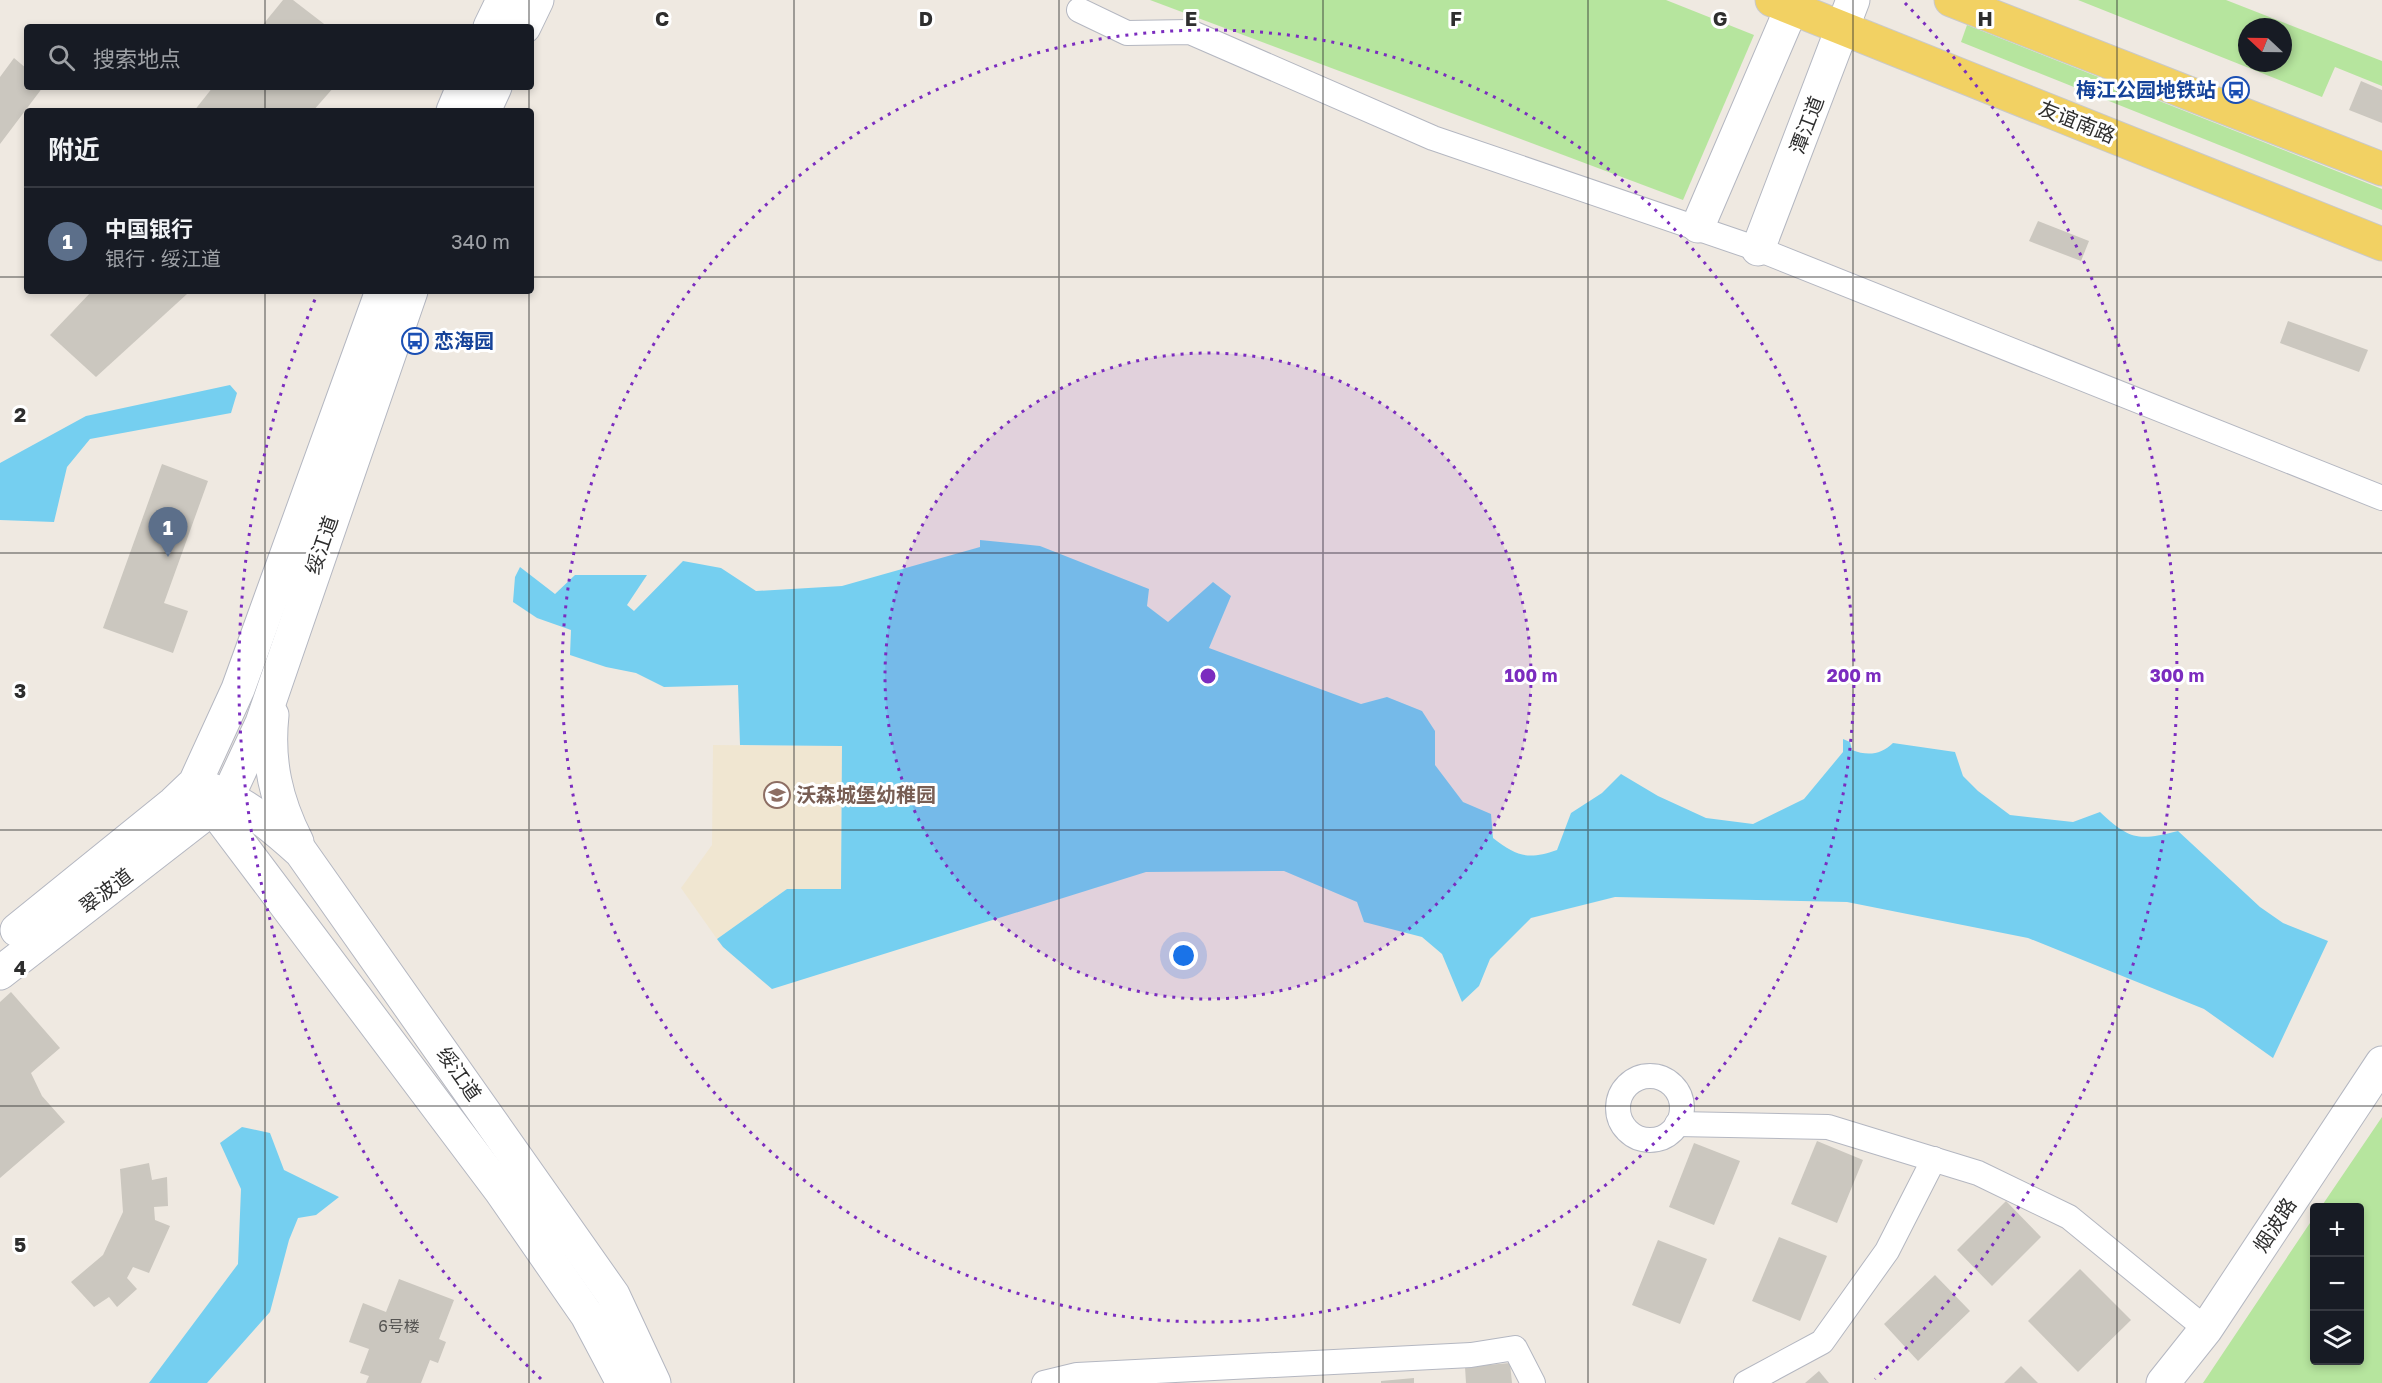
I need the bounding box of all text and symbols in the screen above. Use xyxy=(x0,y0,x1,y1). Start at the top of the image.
text: C xyxy=(655,6,669,30)
text: D xyxy=(919,6,933,30)
text: E xyxy=(1185,6,1197,30)
text: F xyxy=(1450,6,1462,30)
text: G xyxy=(1713,6,1727,30)
text: H xyxy=(1977,6,1993,30)
north arrow xyxy=(2238,18,2292,72)
search box xyxy=(24,24,534,90)
icon: search xyxy=(45,41,78,74)
text: 搜索地点 xyxy=(93,45,181,72)
bus stop icon: 梅江公园地铁站 xyxy=(2221,75,2251,105)
place label: 梅江公园地铁站 xyxy=(2076,77,2216,101)
street label: 潭江道 xyxy=(1784,92,1828,157)
street label: 友谊南路 xyxy=(2036,95,2119,147)
text: 附近 xyxy=(48,134,100,165)
text: 中国银行 xyxy=(105,215,193,242)
text: 1 xyxy=(62,229,73,253)
text: 340 m xyxy=(451,229,510,253)
text: 银行 · 绥江道 xyxy=(105,246,221,270)
bus stop icon: 恋海园 xyxy=(400,326,430,356)
place label: 恋海园 xyxy=(434,328,494,352)
text: 2 xyxy=(14,402,26,426)
pin: 1 xyxy=(148,508,188,557)
street label: 绥江道 xyxy=(300,512,342,577)
text: 100 m xyxy=(1505,664,1557,686)
text: 200 m xyxy=(1827,664,1881,686)
text: 300 m xyxy=(2150,664,2204,686)
centre of rings xyxy=(1198,666,1218,686)
text: 3 xyxy=(14,678,26,702)
school or university icon: 沃森城堡幼稚园 xyxy=(762,780,792,810)
place label: 沃森城堡幼稚园 xyxy=(796,782,936,806)
street label: 翠波道 xyxy=(74,863,137,918)
your location xyxy=(1169,941,1198,970)
text: 4 xyxy=(14,955,26,979)
street label: 绥江道 xyxy=(433,1042,487,1105)
street label: 烟波路 xyxy=(2248,1193,2301,1256)
map controls xyxy=(2310,1203,2364,1365)
button: + xyxy=(2310,1203,2364,1257)
text: 5 xyxy=(14,1232,26,1256)
button: − xyxy=(2310,1257,2364,1311)
button: layers xyxy=(2310,1311,2364,1365)
house number: 6号楼 xyxy=(378,1316,420,1336)

